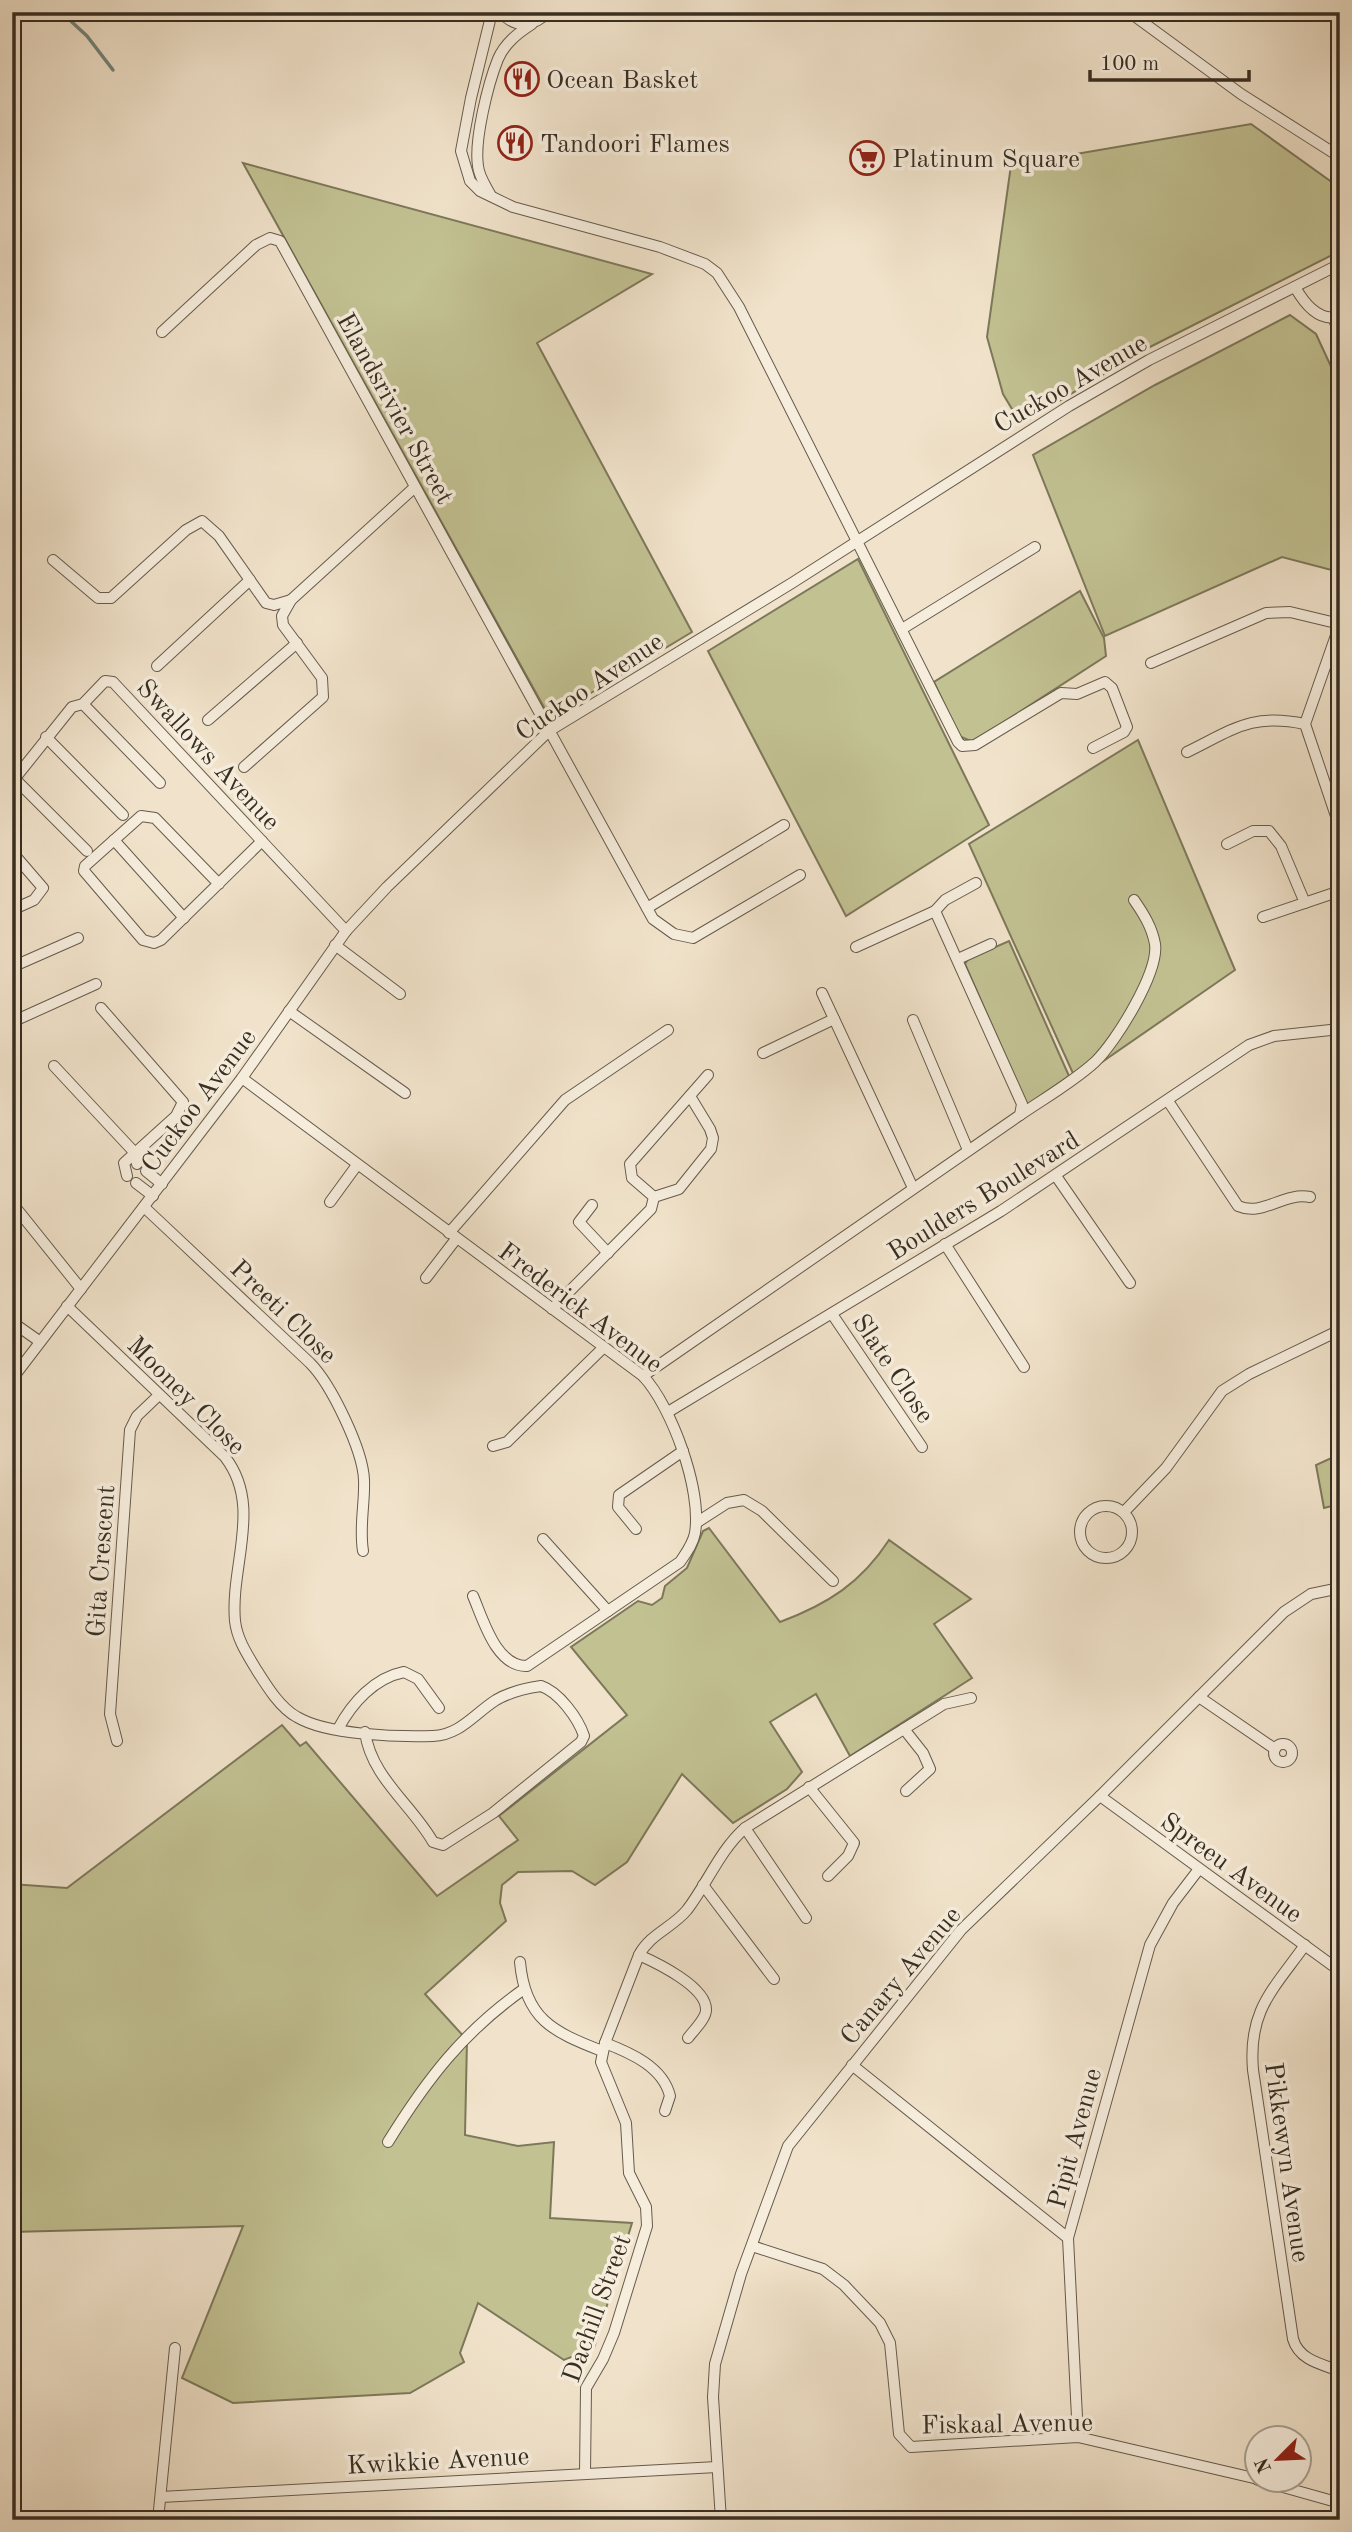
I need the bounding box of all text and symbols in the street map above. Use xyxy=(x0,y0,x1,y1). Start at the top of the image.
scale bar xyxy=(1090,38,1249,82)
text: 100 m xyxy=(1100,54,1159,75)
restaurant icon: Ocean Basket xyxy=(503,60,541,98)
place label: Ocean Basket xyxy=(546,68,698,94)
restaurant icon: Tandoori Flames xyxy=(496,124,534,162)
place label: Tandoori Flames xyxy=(540,132,730,158)
supermarket icon: Platinum Square xyxy=(848,139,886,177)
place label: Platinum Square xyxy=(892,147,1080,173)
street label: Elandsrivier Street xyxy=(331,309,457,509)
street label: Cuckoo Avenue xyxy=(990,331,1152,439)
street label: Cuckoo Avenue xyxy=(512,629,669,746)
street label: Swallows Avenue xyxy=(131,675,284,836)
street label: Cuckoo Avenue xyxy=(138,1025,262,1178)
street label: Boulders Boulevard xyxy=(884,1127,1084,1266)
street label: Frederick Avenue xyxy=(493,1239,667,1379)
street label: Preeti Close xyxy=(225,1256,341,1369)
street label: Slate Close xyxy=(847,1310,938,1428)
street label: Mooney Close xyxy=(122,1332,250,1460)
street label: Gita Crescent xyxy=(84,1484,120,1638)
street label: Spreeu Avenue xyxy=(1155,1809,1306,1928)
street label: Canary Avenue xyxy=(836,1902,967,2050)
street label: Pikkewyn Avenue xyxy=(1259,2061,1313,2264)
street label: Pipit Avenue xyxy=(1045,2066,1107,2212)
street label: Dachill Street xyxy=(559,2231,637,2386)
street label: Fiskaal Avenue xyxy=(921,2411,1093,2439)
north arrow xyxy=(1244,2424,1314,2494)
street label: Kwikkie Avenue xyxy=(346,2444,530,2480)
text: N xyxy=(1253,2454,1276,2475)

